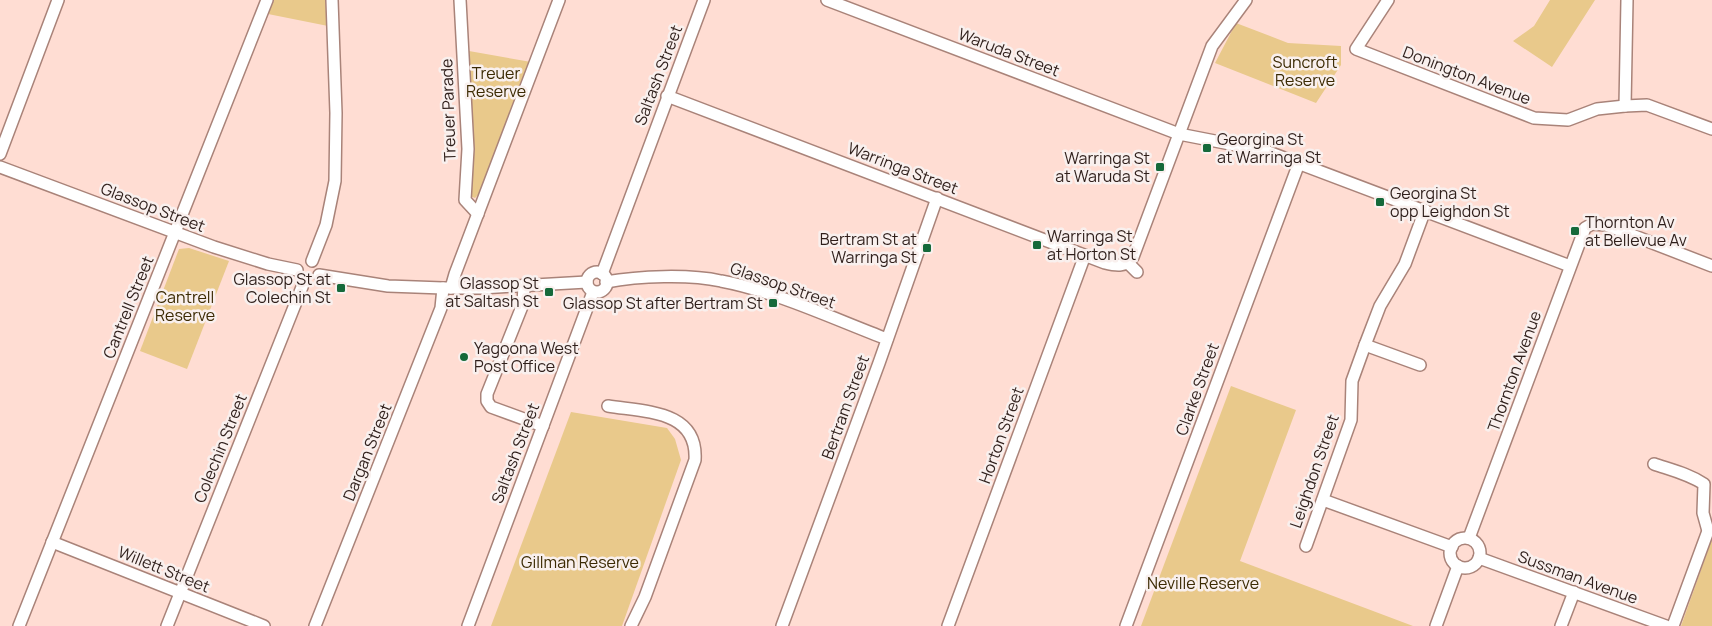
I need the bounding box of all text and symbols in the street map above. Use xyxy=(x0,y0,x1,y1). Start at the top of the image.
street label: Saltash Street xyxy=(629,22,687,128)
street label: Waruda Street xyxy=(955,23,1063,81)
street label: Donington Avenue xyxy=(1400,40,1534,110)
park label: Suncroft Reserve xyxy=(1273,51,1337,91)
street label: Treuer Parade xyxy=(435,58,461,162)
park label: Treuer Reserve xyxy=(466,62,526,102)
place label: Georgina St at Warringa St xyxy=(1217,128,1321,168)
street label: Warringa Street xyxy=(845,137,961,199)
marker: Georgina St at Warringa St xyxy=(1201,142,1213,154)
place label: Warringa St at Waruda St xyxy=(1055,147,1150,187)
marker: Warringa St at Waruda St xyxy=(1154,161,1166,173)
street label: Glassop Street xyxy=(98,177,208,237)
place label: Georgina St opp Leighdon St xyxy=(1390,182,1510,222)
marker: Georgina St opp Leighdon St xyxy=(1374,196,1386,208)
place label: Thornton Av at Bellevue Av xyxy=(1585,211,1687,251)
place label: Warringa St at Horton St xyxy=(1047,225,1136,265)
marker: Thornton Av at Bellevue Av xyxy=(1569,225,1581,237)
place label: Bertram St at Warringa St xyxy=(820,228,917,268)
marker: Warringa St at Horton St xyxy=(1031,239,1043,251)
marker: Bertram St at Warringa St xyxy=(921,242,933,254)
street label: Cantrell Street xyxy=(97,252,159,362)
street label: Glassop Street xyxy=(727,257,839,313)
place label: Glassop St at Colechin St xyxy=(233,268,331,308)
place label: Glassop St at Saltash St xyxy=(445,272,539,312)
marker: Glassop St at Colechin St xyxy=(335,282,347,294)
park label: Cantrell Reserve xyxy=(155,286,215,326)
marker: Glassop St at Saltash St xyxy=(543,286,555,298)
place label: Glassop St after Bertram St xyxy=(563,292,763,314)
marker: Glassop St after Bertram St xyxy=(767,297,779,309)
street label: Thornton Avenue xyxy=(1482,308,1546,434)
place label: Yagoona West Post Office xyxy=(474,337,579,377)
street label: Clarke Street xyxy=(1170,340,1224,438)
marker: Yagoona West Post Office xyxy=(458,351,470,363)
street label: Bertram Street xyxy=(816,352,874,462)
street label: Horton Street xyxy=(973,384,1029,486)
street label: Colechin Street xyxy=(188,390,252,506)
street label: Dargan Street xyxy=(337,400,397,504)
street label: Saltash Street xyxy=(486,400,544,506)
street label: Leighdon Street xyxy=(1284,411,1344,531)
street label: Willett Street xyxy=(115,541,213,597)
street label: Sussman Avenue xyxy=(1515,545,1641,609)
park label: Gillman Reserve xyxy=(521,551,639,573)
park label: Neville Reserve xyxy=(1147,572,1259,594)

